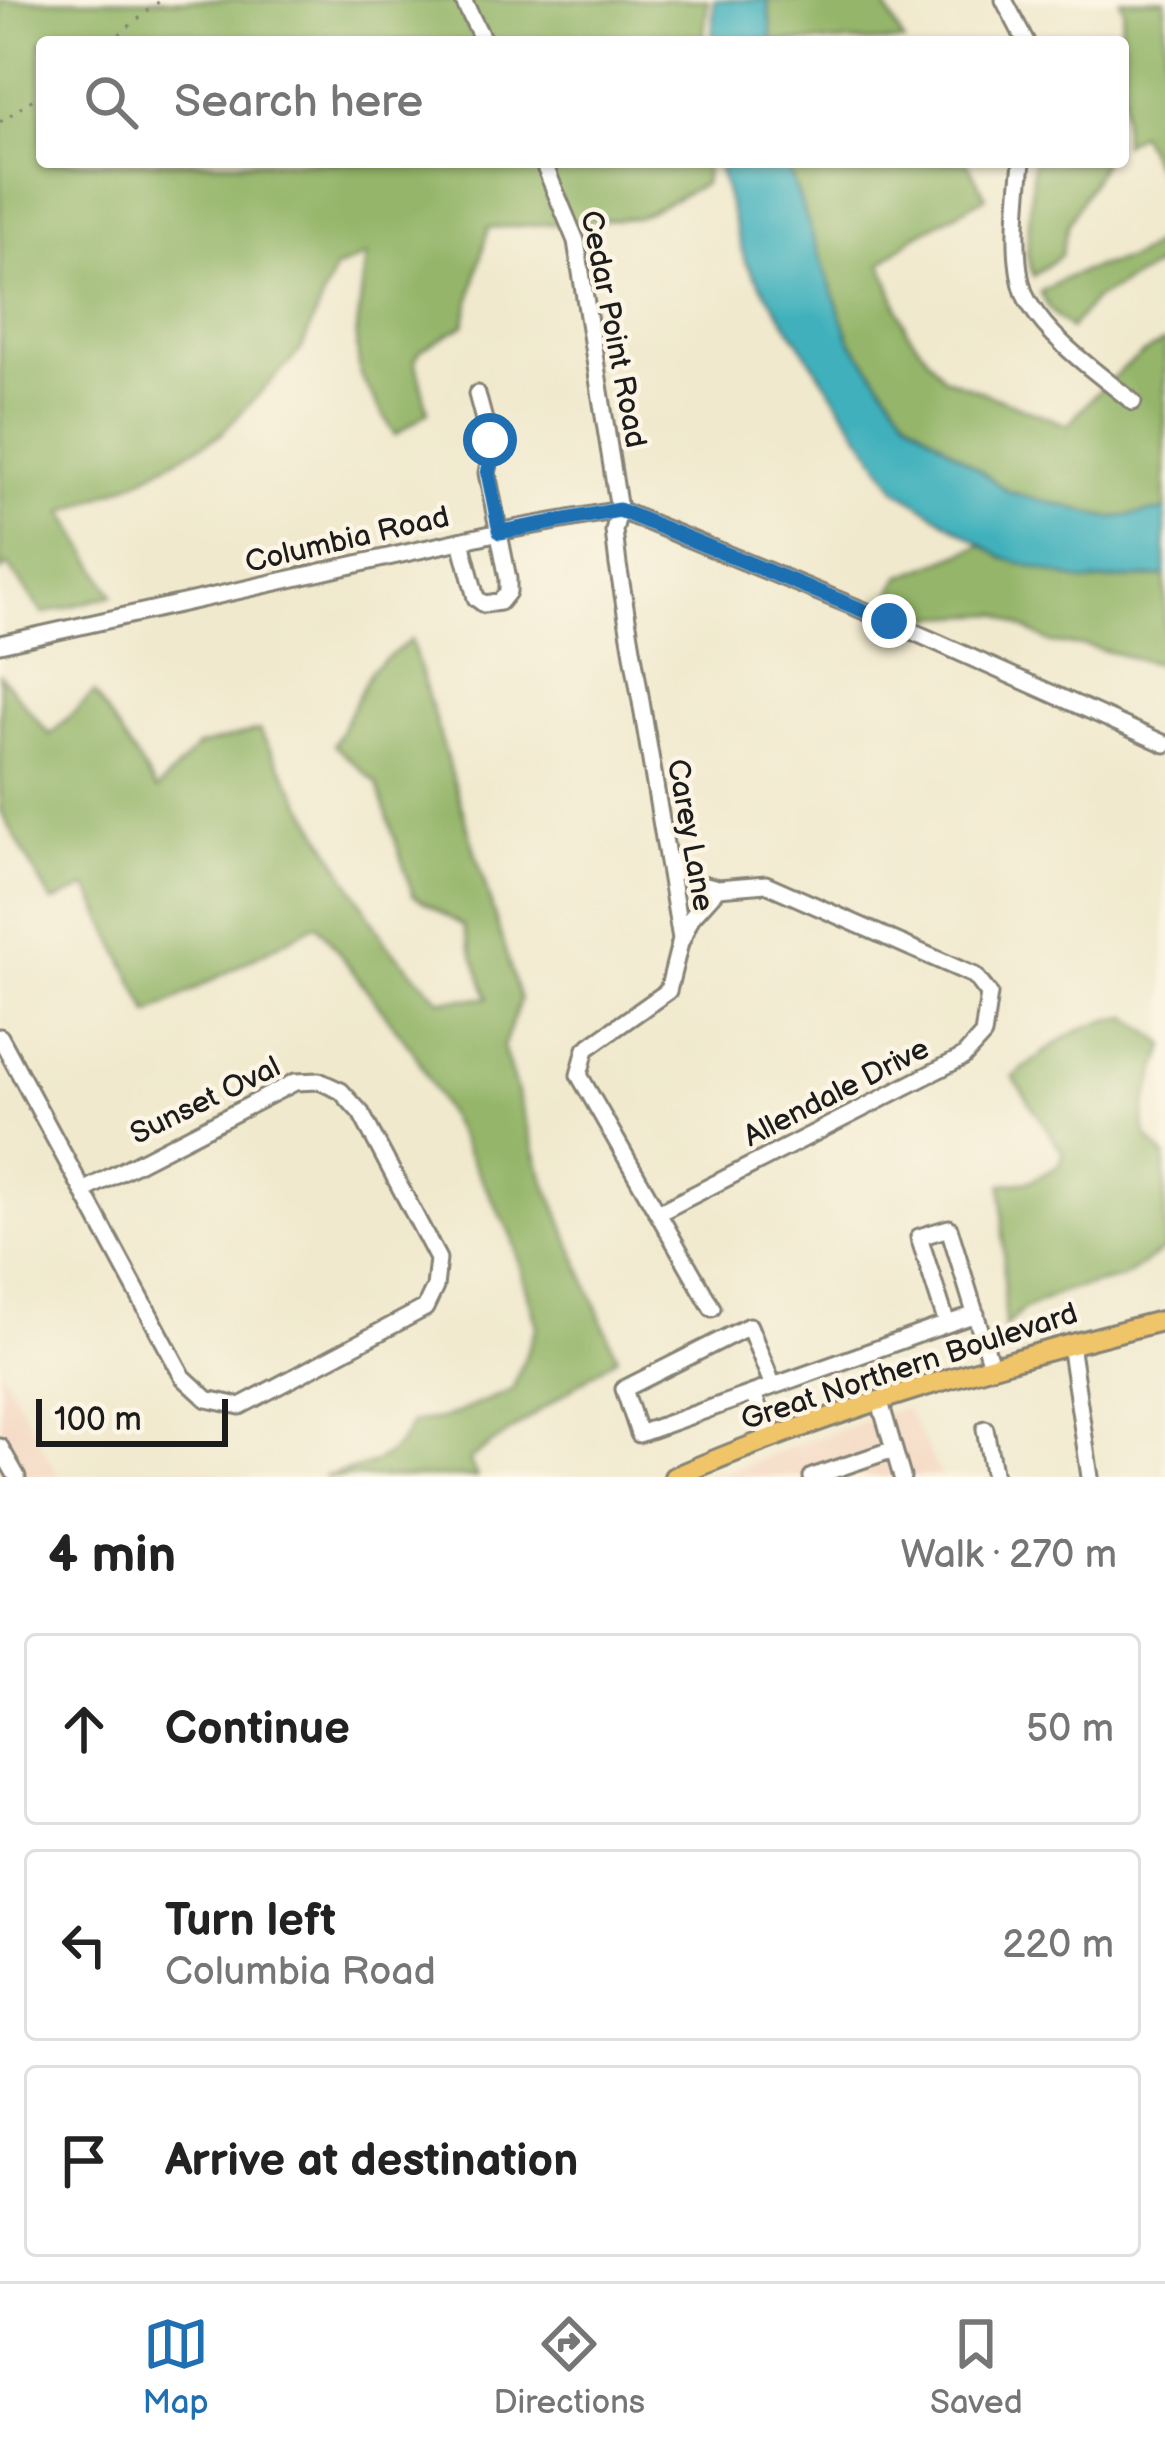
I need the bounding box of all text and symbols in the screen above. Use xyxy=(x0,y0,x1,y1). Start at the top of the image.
search box xyxy=(36,36,1129,168)
icon: search xyxy=(78,69,144,135)
text: Search here xyxy=(174,75,423,130)
street label: Cedar Point Road xyxy=(572,208,654,451)
route start xyxy=(463,413,517,467)
street label: Columbia Road xyxy=(242,499,453,581)
route end xyxy=(862,594,916,648)
street label: Carey Lane xyxy=(659,756,721,914)
street label: Allendale Drive xyxy=(738,1031,935,1155)
street label: Sunset Oval xyxy=(125,1049,286,1153)
street label: Great Northern Boulevard xyxy=(737,1296,1082,1438)
scale bar xyxy=(36,1393,228,1446)
text: 100 m xyxy=(54,1400,142,1440)
text: 4 min xyxy=(48,1525,176,1586)
text: Walk · 270 m xyxy=(900,1532,1117,1579)
icon: ahead xyxy=(51,1696,117,1762)
text: Continue xyxy=(165,1702,350,1757)
text: 50 m xyxy=(1026,1706,1114,1753)
text: Turn left xyxy=(165,1894,336,1949)
icon: left xyxy=(51,1912,117,1978)
text: 220 m xyxy=(1002,1922,1114,1969)
text: Columbia Road xyxy=(165,1949,436,1996)
icon: arrive xyxy=(51,2128,117,2194)
text: Arrive at destination xyxy=(165,2134,578,2189)
tab: Map xyxy=(142,2311,209,2423)
tab: Directions xyxy=(493,2311,645,2423)
tab: Saved xyxy=(930,2311,1023,2423)

